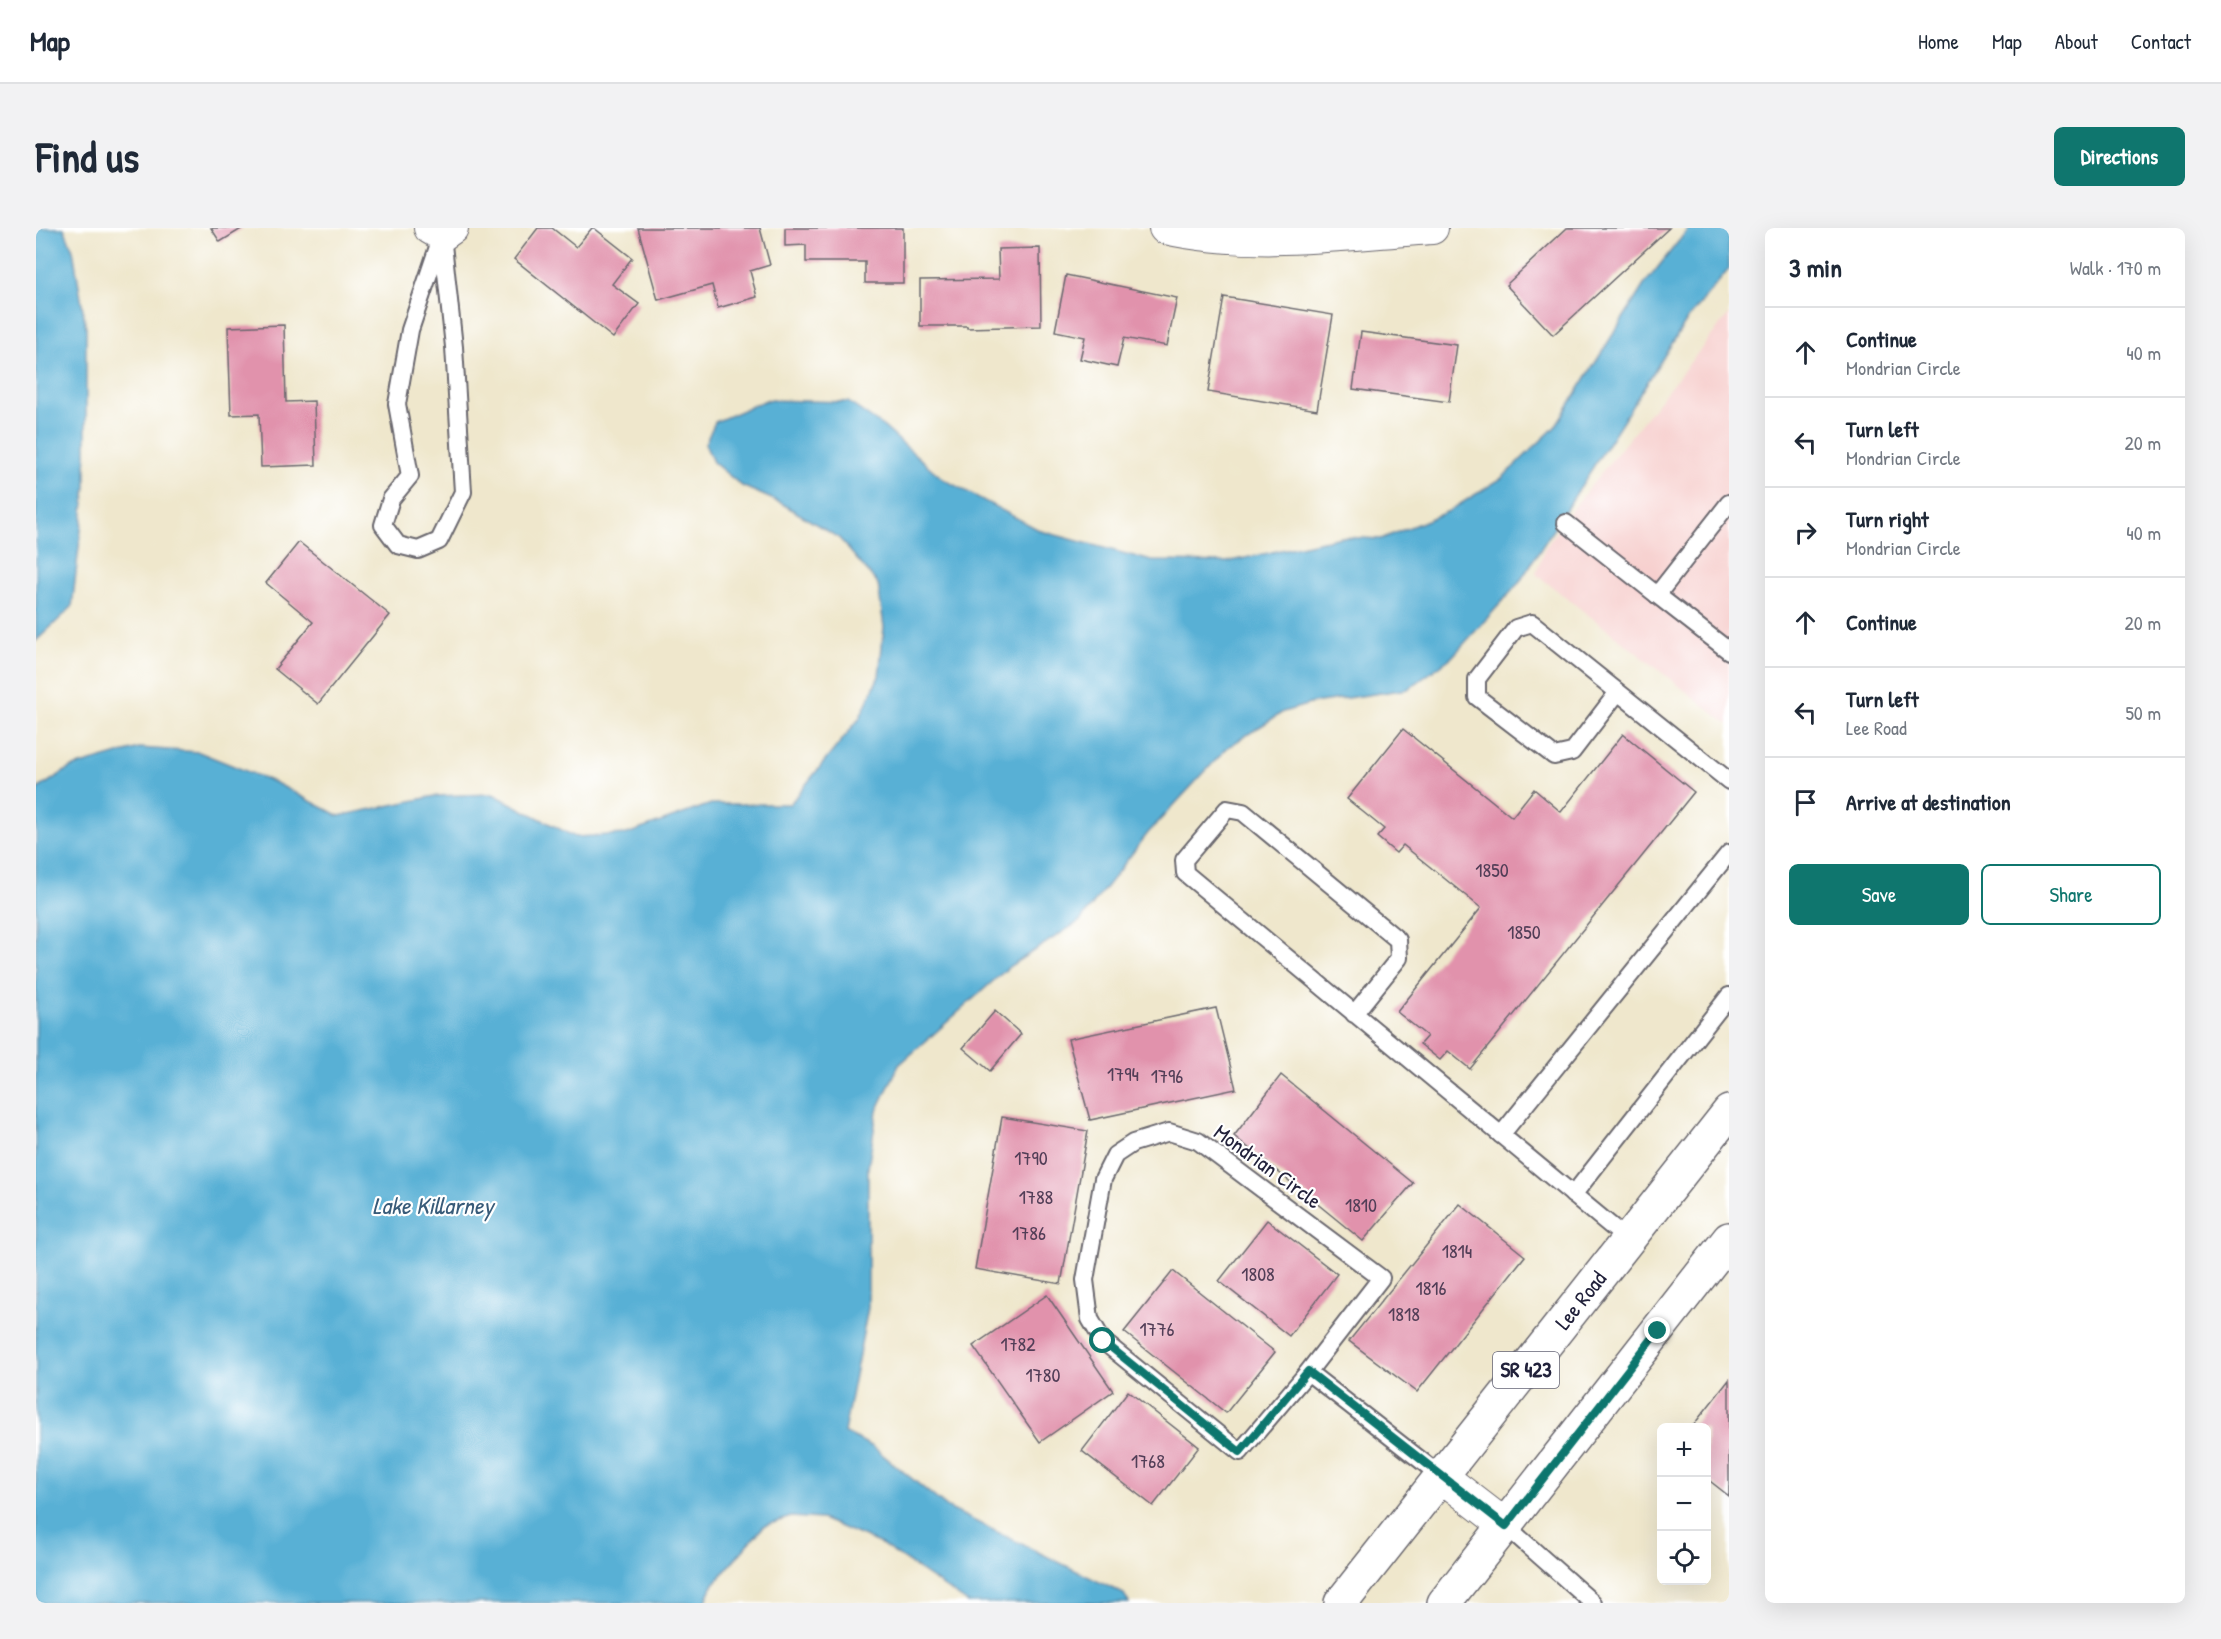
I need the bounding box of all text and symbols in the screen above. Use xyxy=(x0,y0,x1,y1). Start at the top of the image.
text: Map xyxy=(30,22,70,60)
text: Home xyxy=(1918,27,1959,56)
text: Map xyxy=(1992,27,2022,56)
text: About xyxy=(2055,27,2098,56)
text: Contact xyxy=(2131,27,2191,56)
button: Directions xyxy=(2054,127,2185,186)
text: Find us xyxy=(36,128,139,185)
text: 3 min xyxy=(1789,250,1842,285)
text: Walk · 170 m xyxy=(2070,254,2161,281)
text: Continue xyxy=(1846,324,1917,354)
icon: ahead xyxy=(1789,336,1822,369)
text: 40 m xyxy=(2126,339,2161,366)
text: Mondrian Circle xyxy=(1846,354,1961,381)
text: Turn left xyxy=(1846,414,1919,444)
icon: left xyxy=(1789,426,1822,459)
text: 20 m xyxy=(2124,429,2161,456)
text: Mondrian Circle xyxy=(1846,444,1961,471)
text: Turn right xyxy=(1846,504,1929,534)
icon: right xyxy=(1789,516,1822,549)
text: 40 m xyxy=(2126,519,2161,546)
text: Mondrian Circle xyxy=(1846,534,1961,561)
icon: ahead xyxy=(1789,606,1822,639)
text: Continue xyxy=(1846,607,1917,637)
text: 20 m xyxy=(2124,609,2161,636)
text: Turn left xyxy=(1846,684,1919,714)
icon: left xyxy=(1789,696,1822,729)
text: 50 m xyxy=(2125,699,2161,726)
text: Lee Road xyxy=(1846,714,1907,741)
icon: arrive xyxy=(1789,786,1822,819)
text: Arrive at destination xyxy=(1846,787,2011,817)
house number: 1850 xyxy=(1475,856,1509,883)
button: Save xyxy=(1789,864,1969,925)
button: Share xyxy=(1981,864,2161,925)
house number: 1850 xyxy=(1507,918,1541,945)
house number: 1794 xyxy=(1107,1060,1139,1087)
house number: 1796 xyxy=(1151,1062,1183,1089)
street label: Mondrian Circle xyxy=(1208,1117,1328,1215)
house number: 1790 xyxy=(1014,1144,1048,1171)
house number: 1788 xyxy=(1019,1183,1053,1210)
water label: Lake Killarney xyxy=(373,1189,496,1222)
house number: 1810 xyxy=(1345,1191,1377,1218)
house number: 1786 xyxy=(1012,1219,1046,1246)
house number: 1814 xyxy=(1442,1237,1472,1264)
house number: 1808 xyxy=(1241,1260,1275,1287)
street label: Lee Road xyxy=(1548,1264,1613,1336)
house number: 1816 xyxy=(1415,1274,1447,1301)
house number: 1818 xyxy=(1388,1300,1420,1327)
house number: 1776 xyxy=(1139,1315,1175,1342)
route end xyxy=(1644,1317,1670,1343)
route start xyxy=(1089,1327,1115,1353)
house number: 1782 xyxy=(1000,1330,1036,1357)
road number: SR 423 xyxy=(1493,1352,1559,1388)
house number: 1780 xyxy=(1026,1361,1060,1388)
map controls xyxy=(1657,1423,1711,1585)
button: + xyxy=(1657,1423,1711,1477)
house number: 1768 xyxy=(1131,1447,1165,1474)
button: − xyxy=(1657,1477,1711,1531)
button: locate xyxy=(1657,1531,1711,1585)

